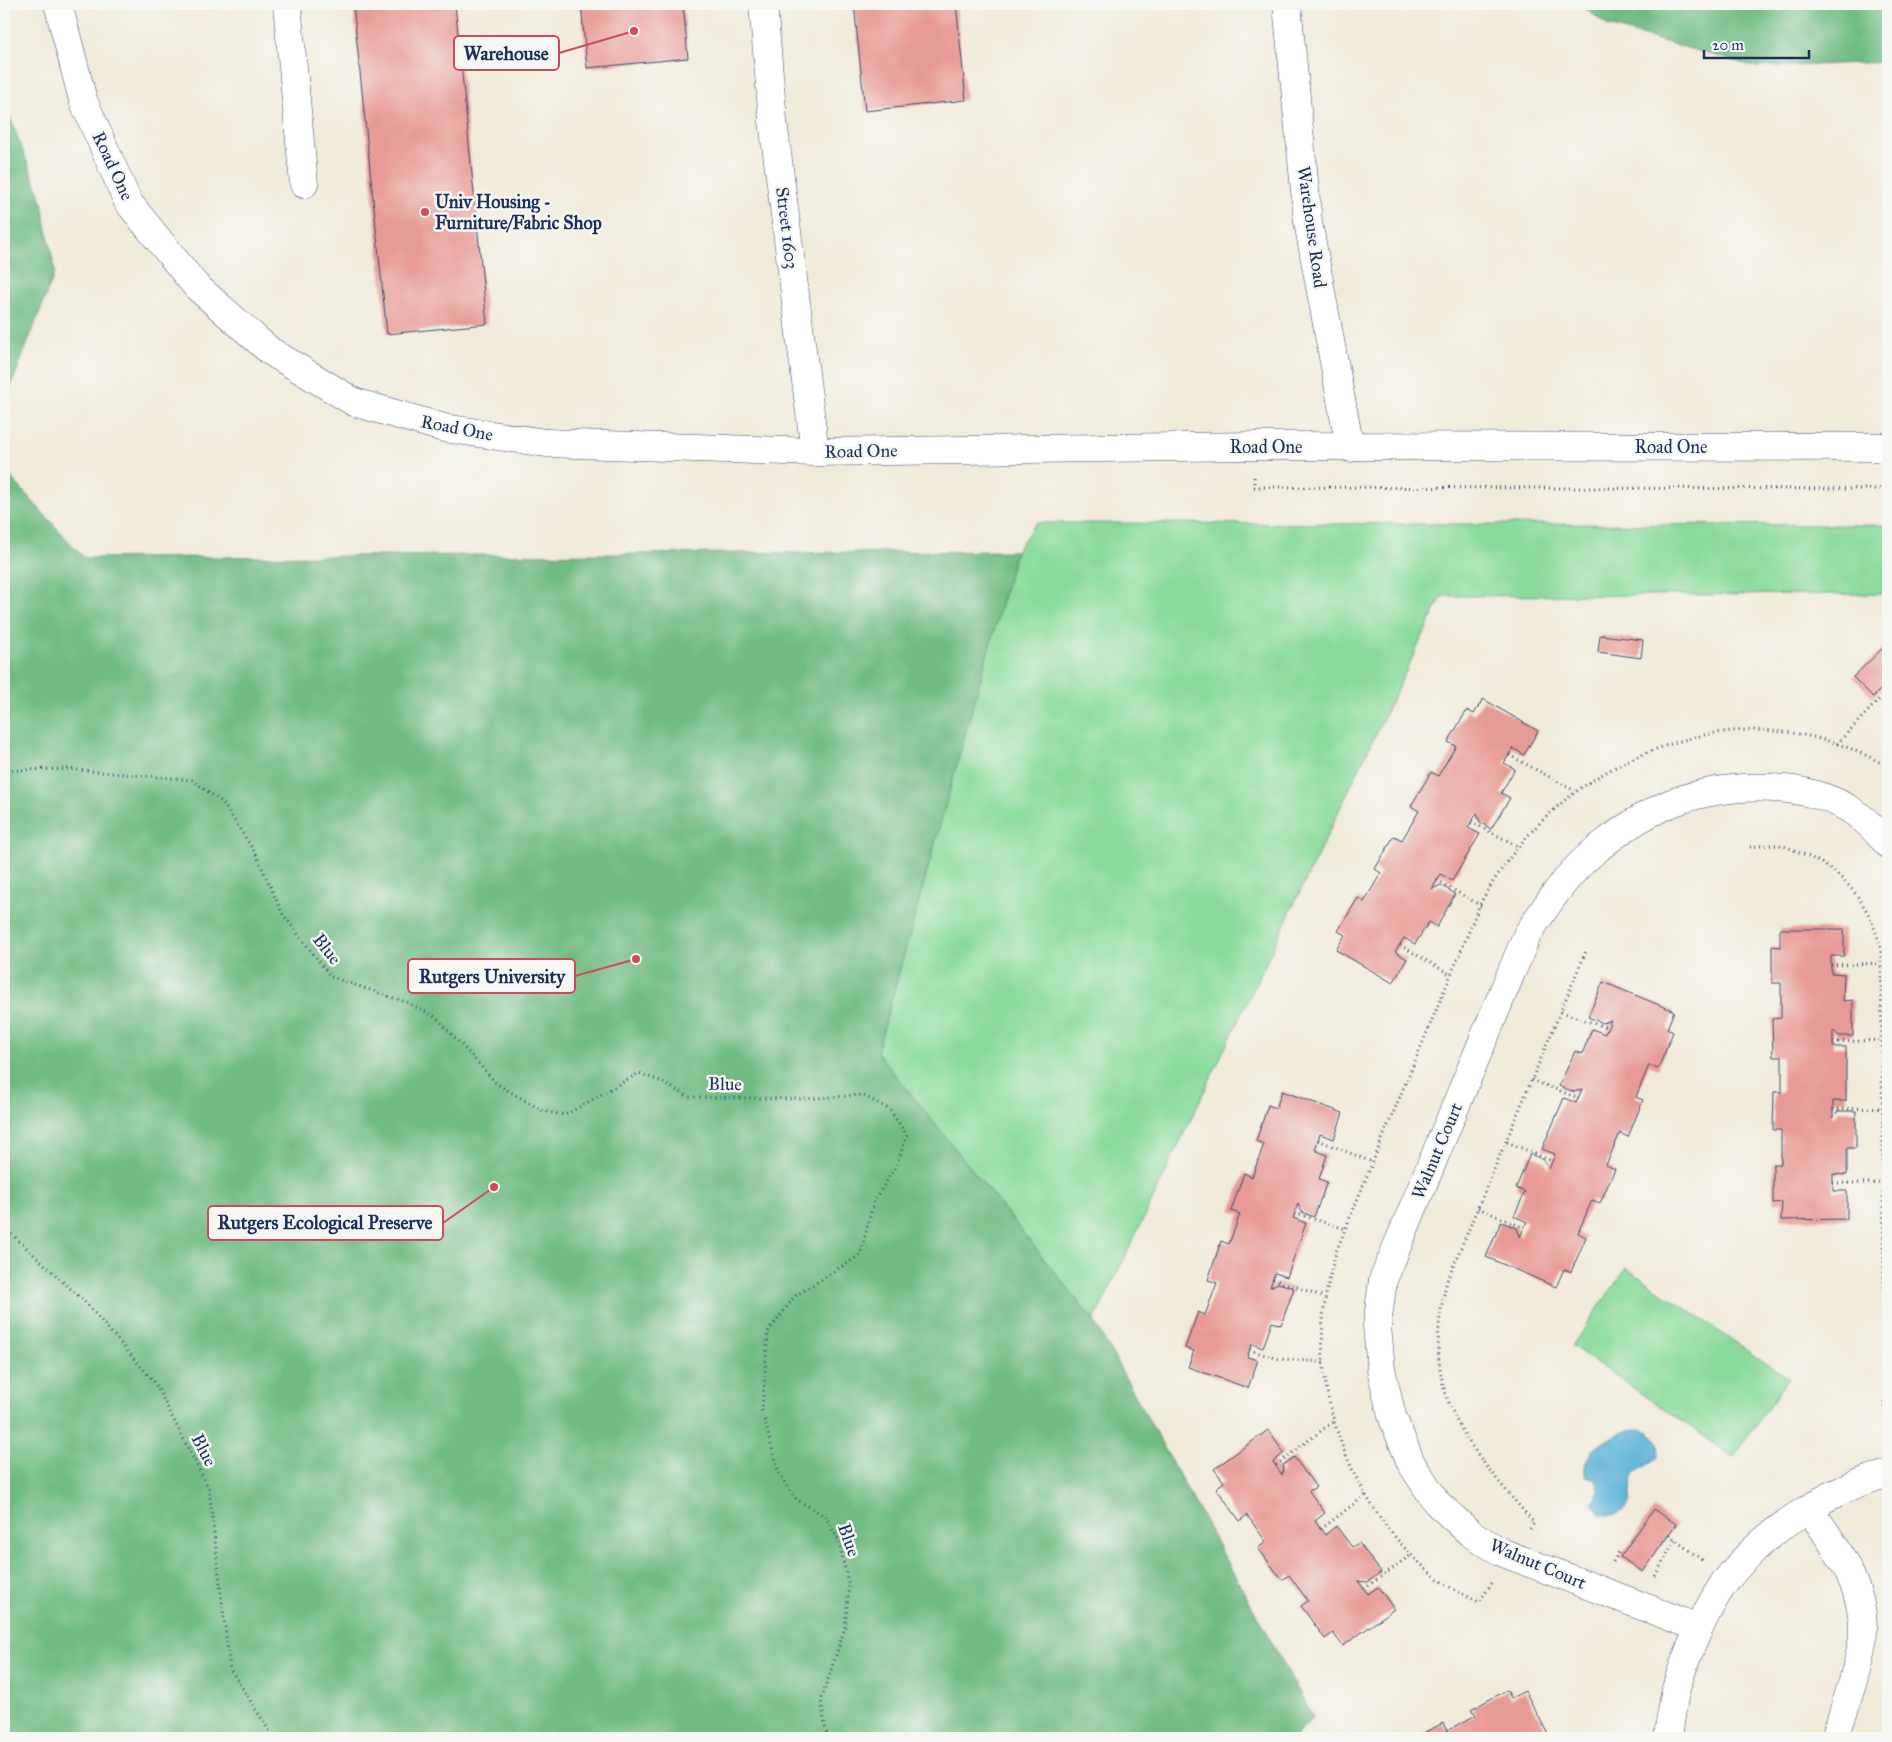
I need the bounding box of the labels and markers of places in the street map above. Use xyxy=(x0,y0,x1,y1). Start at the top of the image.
callout: Warehouse xyxy=(454,36,559,70)
place label: Univ Housing - Furniture/Fabric Shop xyxy=(435,191,602,235)
marker: Univ Housing - Furniture/Fabric Shop xyxy=(419,206,431,218)
callout: Rutgers University xyxy=(408,959,575,993)
callout: Rutgers Ecological Preserve xyxy=(208,1206,443,1240)

